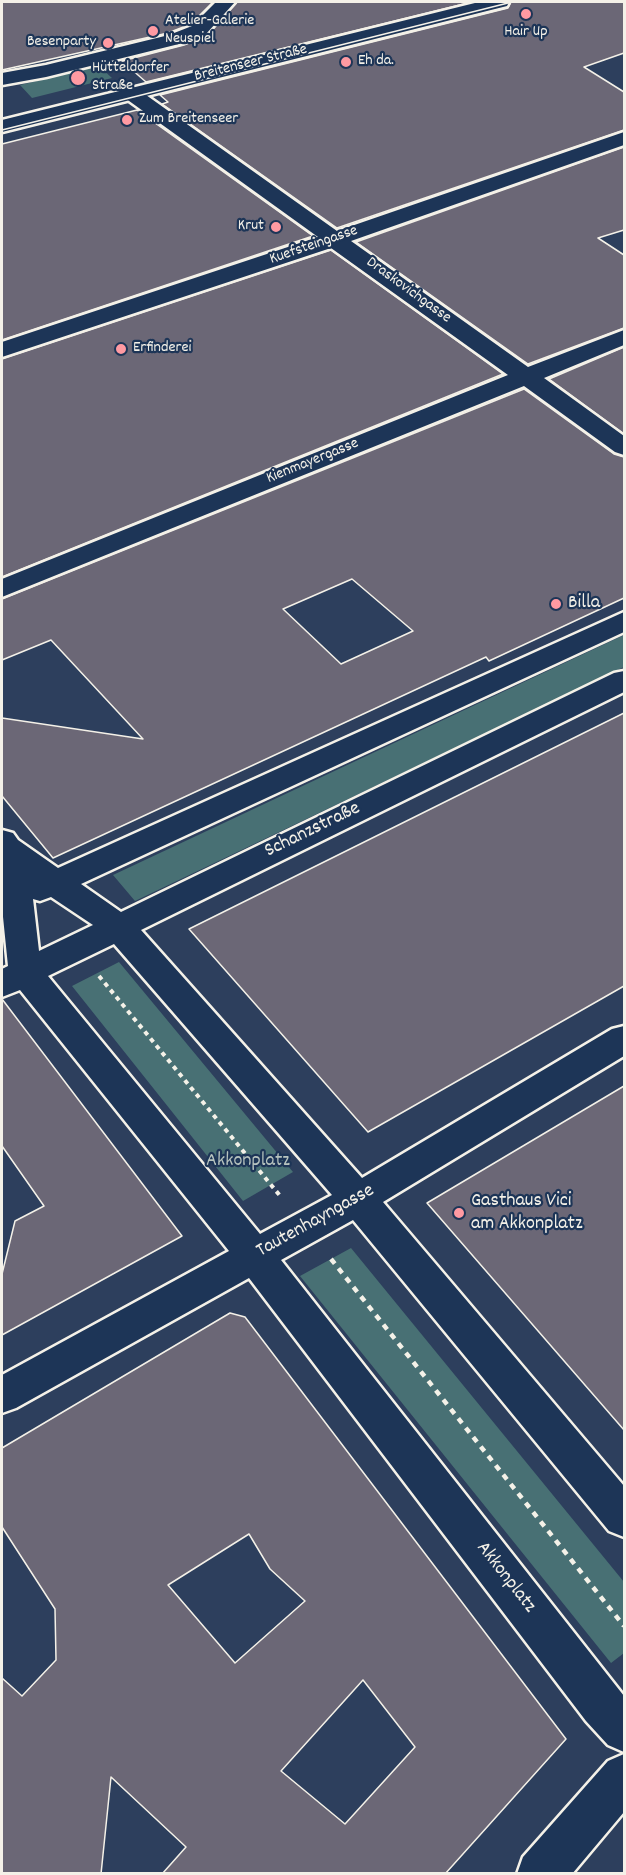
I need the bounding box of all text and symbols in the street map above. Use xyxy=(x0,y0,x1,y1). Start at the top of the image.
marker: Hair Up xyxy=(519,7,533,21)
place label: Atelier-Galerie Neuspiel xyxy=(165,12,254,50)
place label: Hair Up xyxy=(504,23,548,43)
marker: Atelier-Galerie Neuspiel xyxy=(146,24,160,38)
place label: Besenparty xyxy=(27,33,96,53)
marker: Besenparty xyxy=(101,36,115,50)
street label: Breitenseer Straße xyxy=(193,41,309,87)
place label: Eh da. xyxy=(358,52,394,72)
marker: Eh da. xyxy=(339,55,353,69)
place label: Hütteldorfer Straße xyxy=(92,59,169,97)
marker: Hütteldorfer Straße xyxy=(69,69,87,87)
place label: Zum Breitenseer xyxy=(139,110,238,130)
marker: Zum Breitenseer xyxy=(120,113,134,127)
place label: Krut xyxy=(238,217,264,237)
marker: Krut xyxy=(269,220,283,234)
street label: Kuefsteingasse xyxy=(267,222,361,270)
street label: Draskovichgasse xyxy=(362,254,454,328)
place label: Erfinderei xyxy=(133,339,191,359)
marker: Erfinderei xyxy=(114,342,128,356)
street label: Kienmayergasse xyxy=(264,435,362,489)
place label: Billa xyxy=(568,592,600,616)
marker: Billa xyxy=(549,597,563,611)
street label: Schanzstraße xyxy=(261,798,365,864)
park label: Akkonplatz xyxy=(206,1150,290,1174)
street label: Tautenhayngasse xyxy=(253,1180,379,1264)
place label: Gasthaus Vici am Akkonplatz xyxy=(471,1190,582,1237)
marker: Gasthaus Vici am Akkonplatz xyxy=(452,1206,466,1220)
street label: Akkonplatz xyxy=(470,1538,540,1618)

